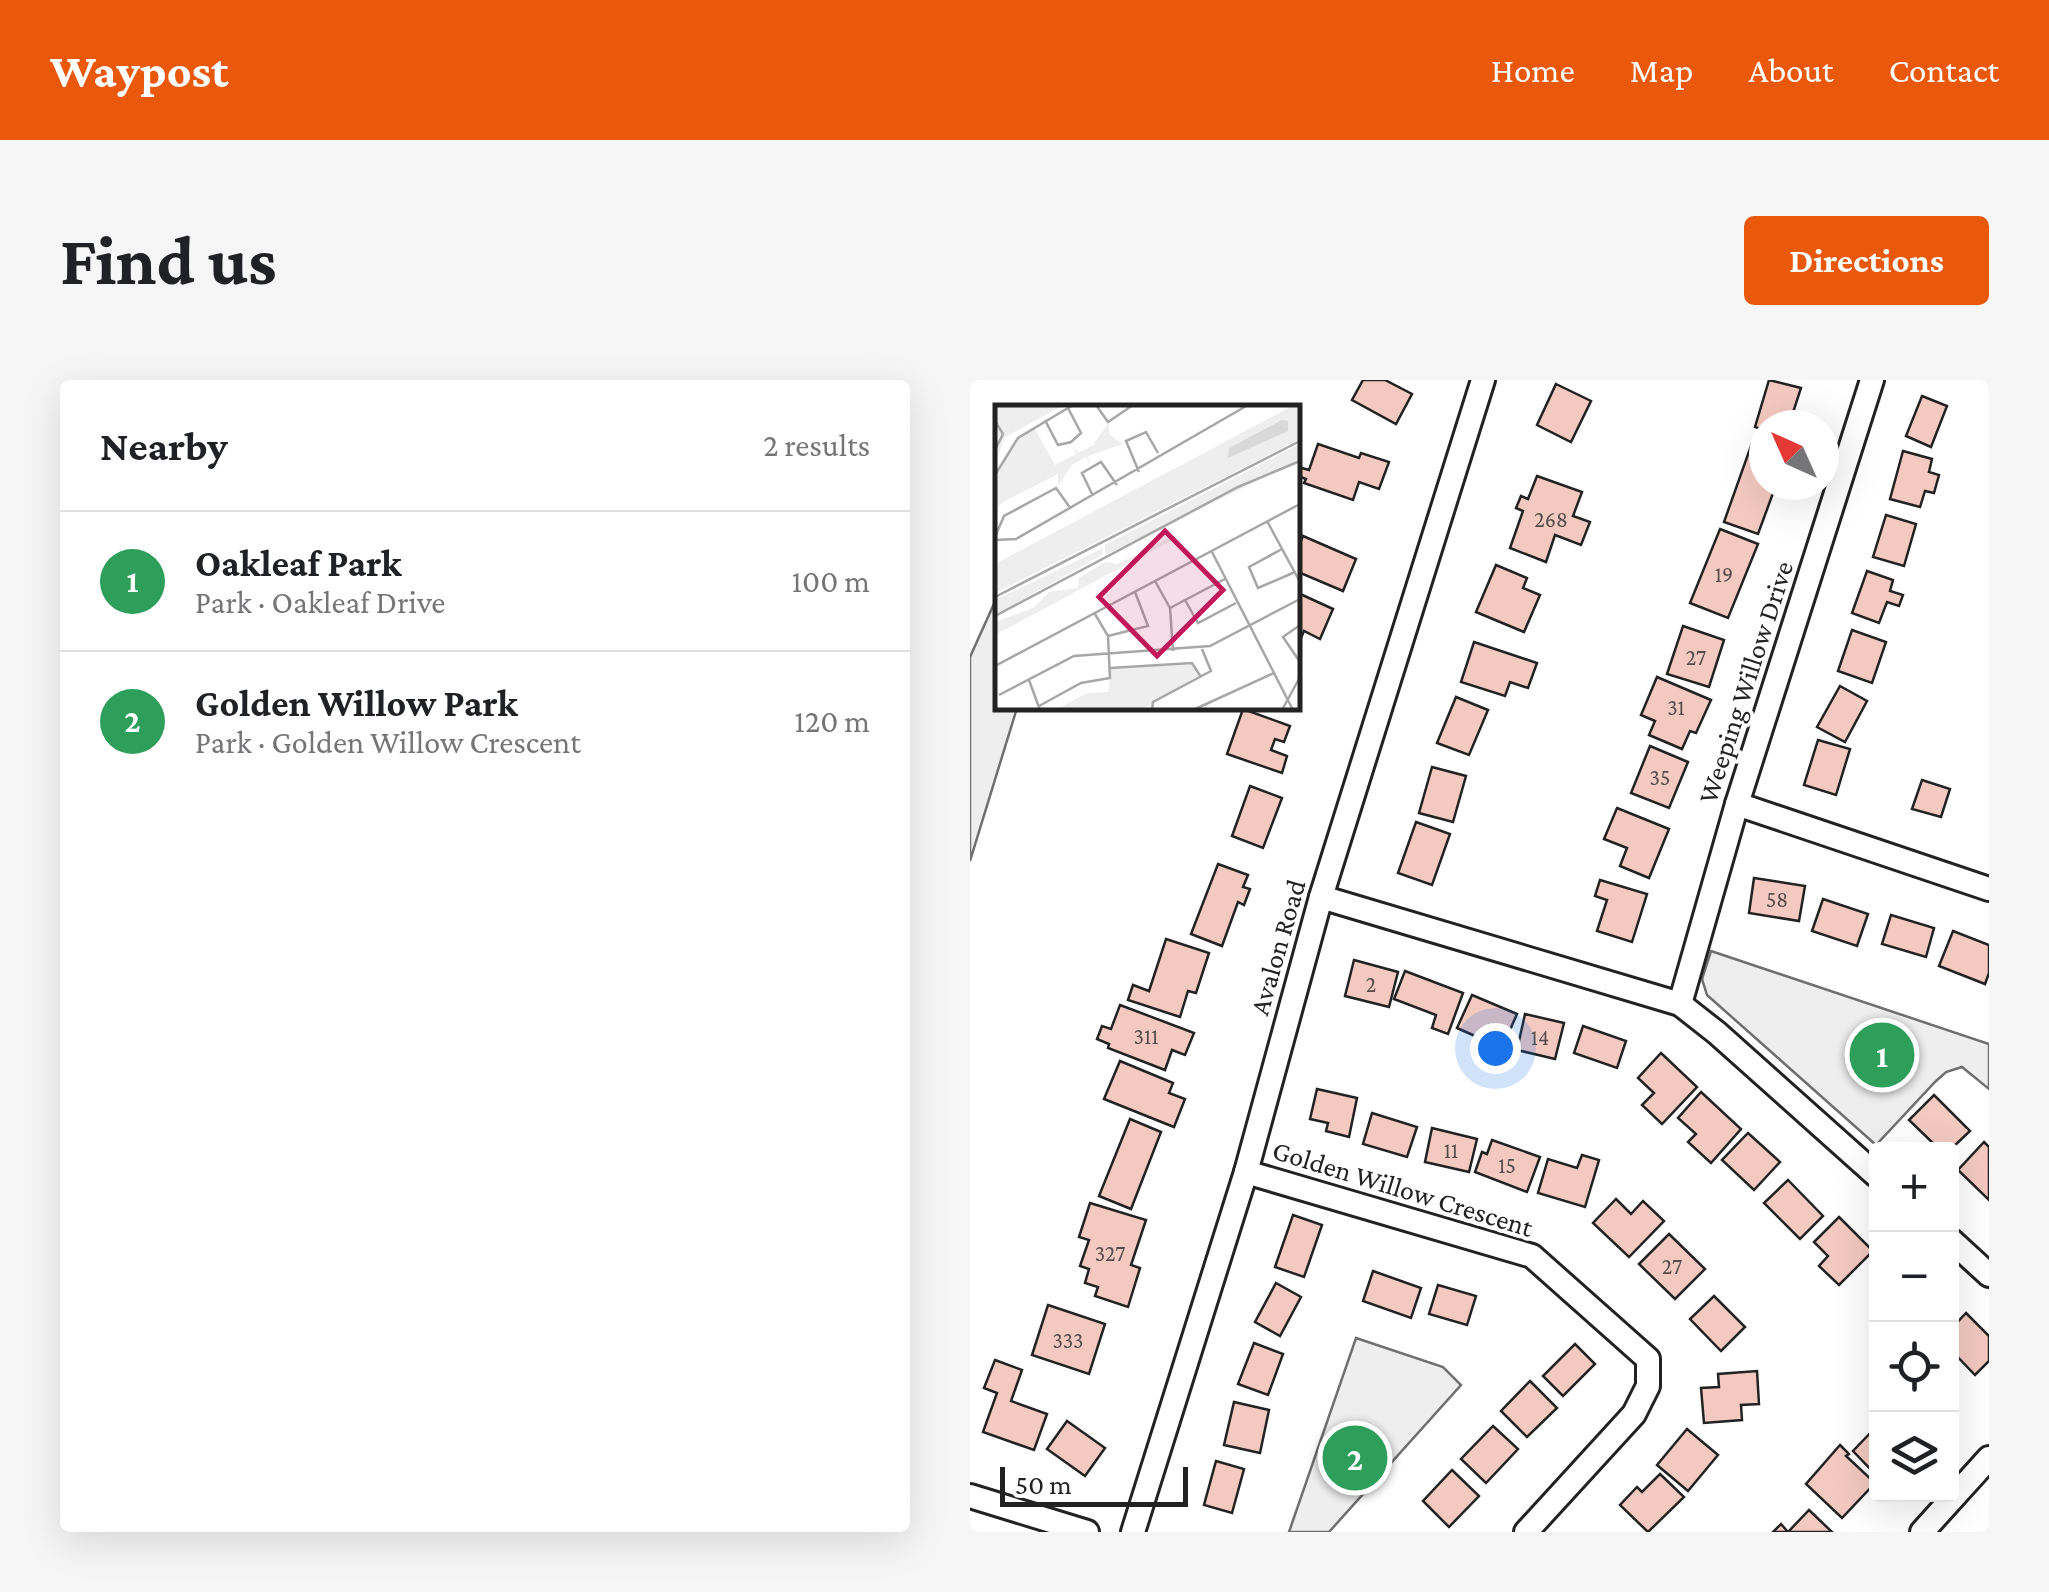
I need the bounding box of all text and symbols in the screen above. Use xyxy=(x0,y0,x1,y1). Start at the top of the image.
text: Waypost xyxy=(50,44,228,97)
text: Home xyxy=(1491,51,1575,90)
text: Map xyxy=(1630,51,1693,90)
text: About xyxy=(1748,51,1834,90)
text: Contact xyxy=(1889,51,1999,90)
button: Directions xyxy=(1744,216,1989,305)
text: Find us xyxy=(60,221,276,299)
inset map xyxy=(995,405,1300,710)
north arrow xyxy=(1749,410,1839,500)
text: Nearby xyxy=(100,422,228,469)
text: 2 results xyxy=(763,427,870,463)
house number: 268 xyxy=(1534,507,1568,532)
text: Oakleaf Park xyxy=(195,542,402,584)
street label: Weeping Willow Drive xyxy=(1692,557,1799,807)
house number: 19 xyxy=(1715,562,1733,587)
text: 1 xyxy=(127,563,138,599)
text: 100 m xyxy=(791,563,870,599)
text: Park · Oakleaf Drive xyxy=(195,584,445,620)
house number: 27 xyxy=(1686,645,1706,670)
text: Golden Willow Park xyxy=(195,682,518,724)
house number: 31 xyxy=(1667,695,1685,720)
text: 2 xyxy=(124,703,141,739)
text: 120 m xyxy=(794,703,870,739)
text: Park · Golden Willow Crescent xyxy=(195,724,581,760)
house number: 35 xyxy=(1650,765,1670,790)
street label: Avalon Road xyxy=(1243,876,1312,1018)
house number: 58 xyxy=(1766,887,1788,912)
house number: 2 xyxy=(1366,972,1376,997)
pin: 1 xyxy=(1850,1018,1914,1092)
your location xyxy=(1470,1023,1521,1074)
house number: 311 xyxy=(1133,1024,1159,1049)
house number: 14 xyxy=(1531,1025,1549,1050)
street label: Golden Willow Crescent xyxy=(1269,1134,1537,1243)
house number: 11 xyxy=(1444,1138,1458,1163)
map controls xyxy=(1869,1142,1959,1502)
button: + xyxy=(1869,1142,1959,1232)
house number: 15 xyxy=(1498,1153,1516,1178)
button: − xyxy=(1869,1232,1959,1322)
house number: 327 xyxy=(1095,1241,1125,1266)
house number: 27 xyxy=(1662,1254,1682,1279)
button: locate xyxy=(1869,1322,1959,1412)
house number: 333 xyxy=(1052,1328,1084,1353)
button: layers xyxy=(1869,1412,1959,1502)
pin: 2 xyxy=(1322,1420,1388,1496)
scale bar xyxy=(1000,1462,1188,1506)
text: 50 m xyxy=(1015,1469,1072,1500)

